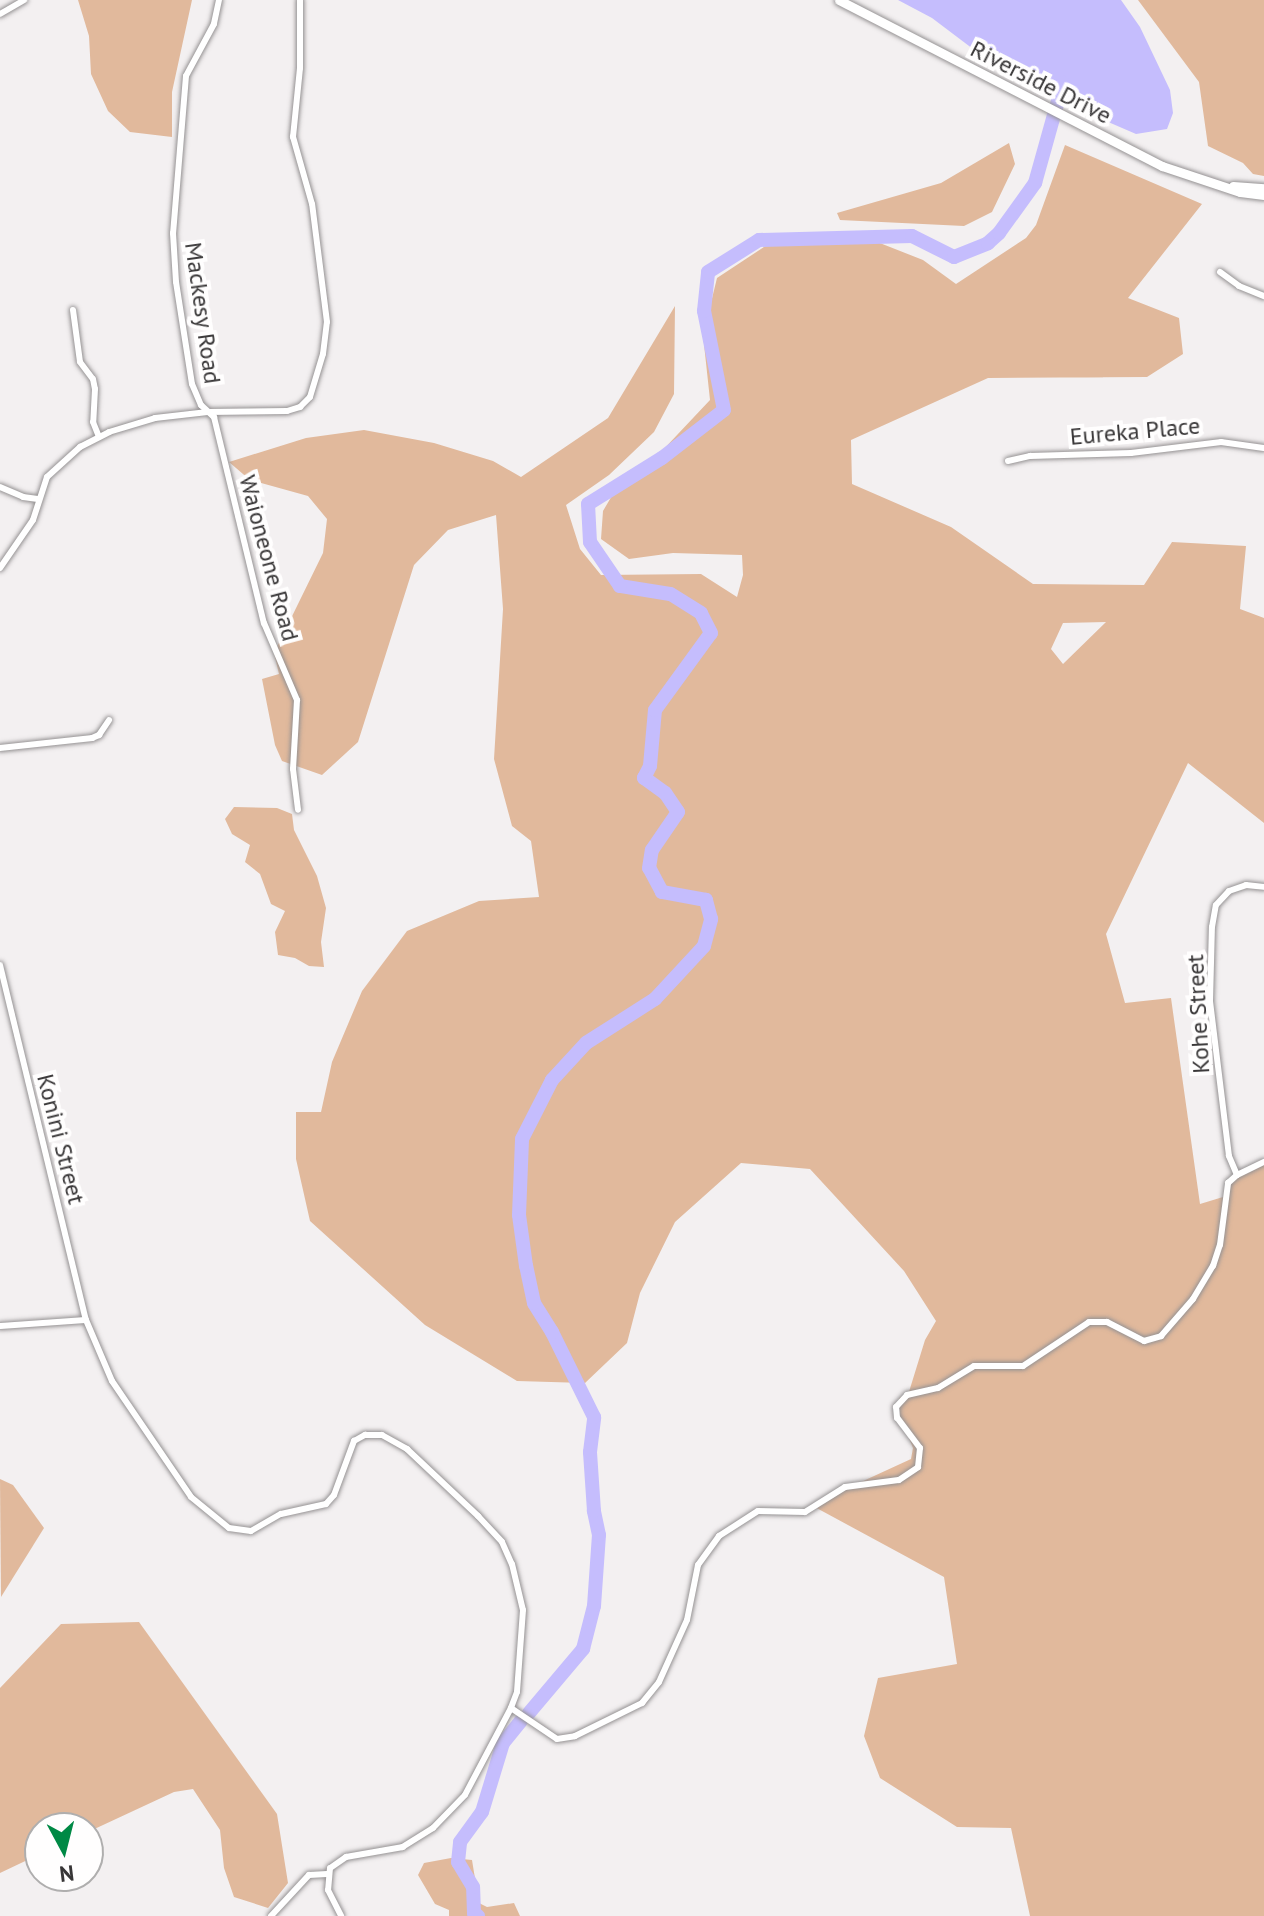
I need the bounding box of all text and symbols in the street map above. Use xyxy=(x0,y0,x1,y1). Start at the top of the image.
street label: Riverside Drive xyxy=(966,34,1116,130)
street label: Mackesy Road xyxy=(179,240,227,386)
street label: Eureka Place xyxy=(1069,411,1201,451)
street label: Waioneone Road xyxy=(233,472,305,644)
street label: Kohe Street xyxy=(1180,954,1216,1074)
street label: Konini Street xyxy=(31,1071,91,1207)
north arrow xyxy=(24,1812,104,1892)
text: N xyxy=(58,1859,76,1889)

